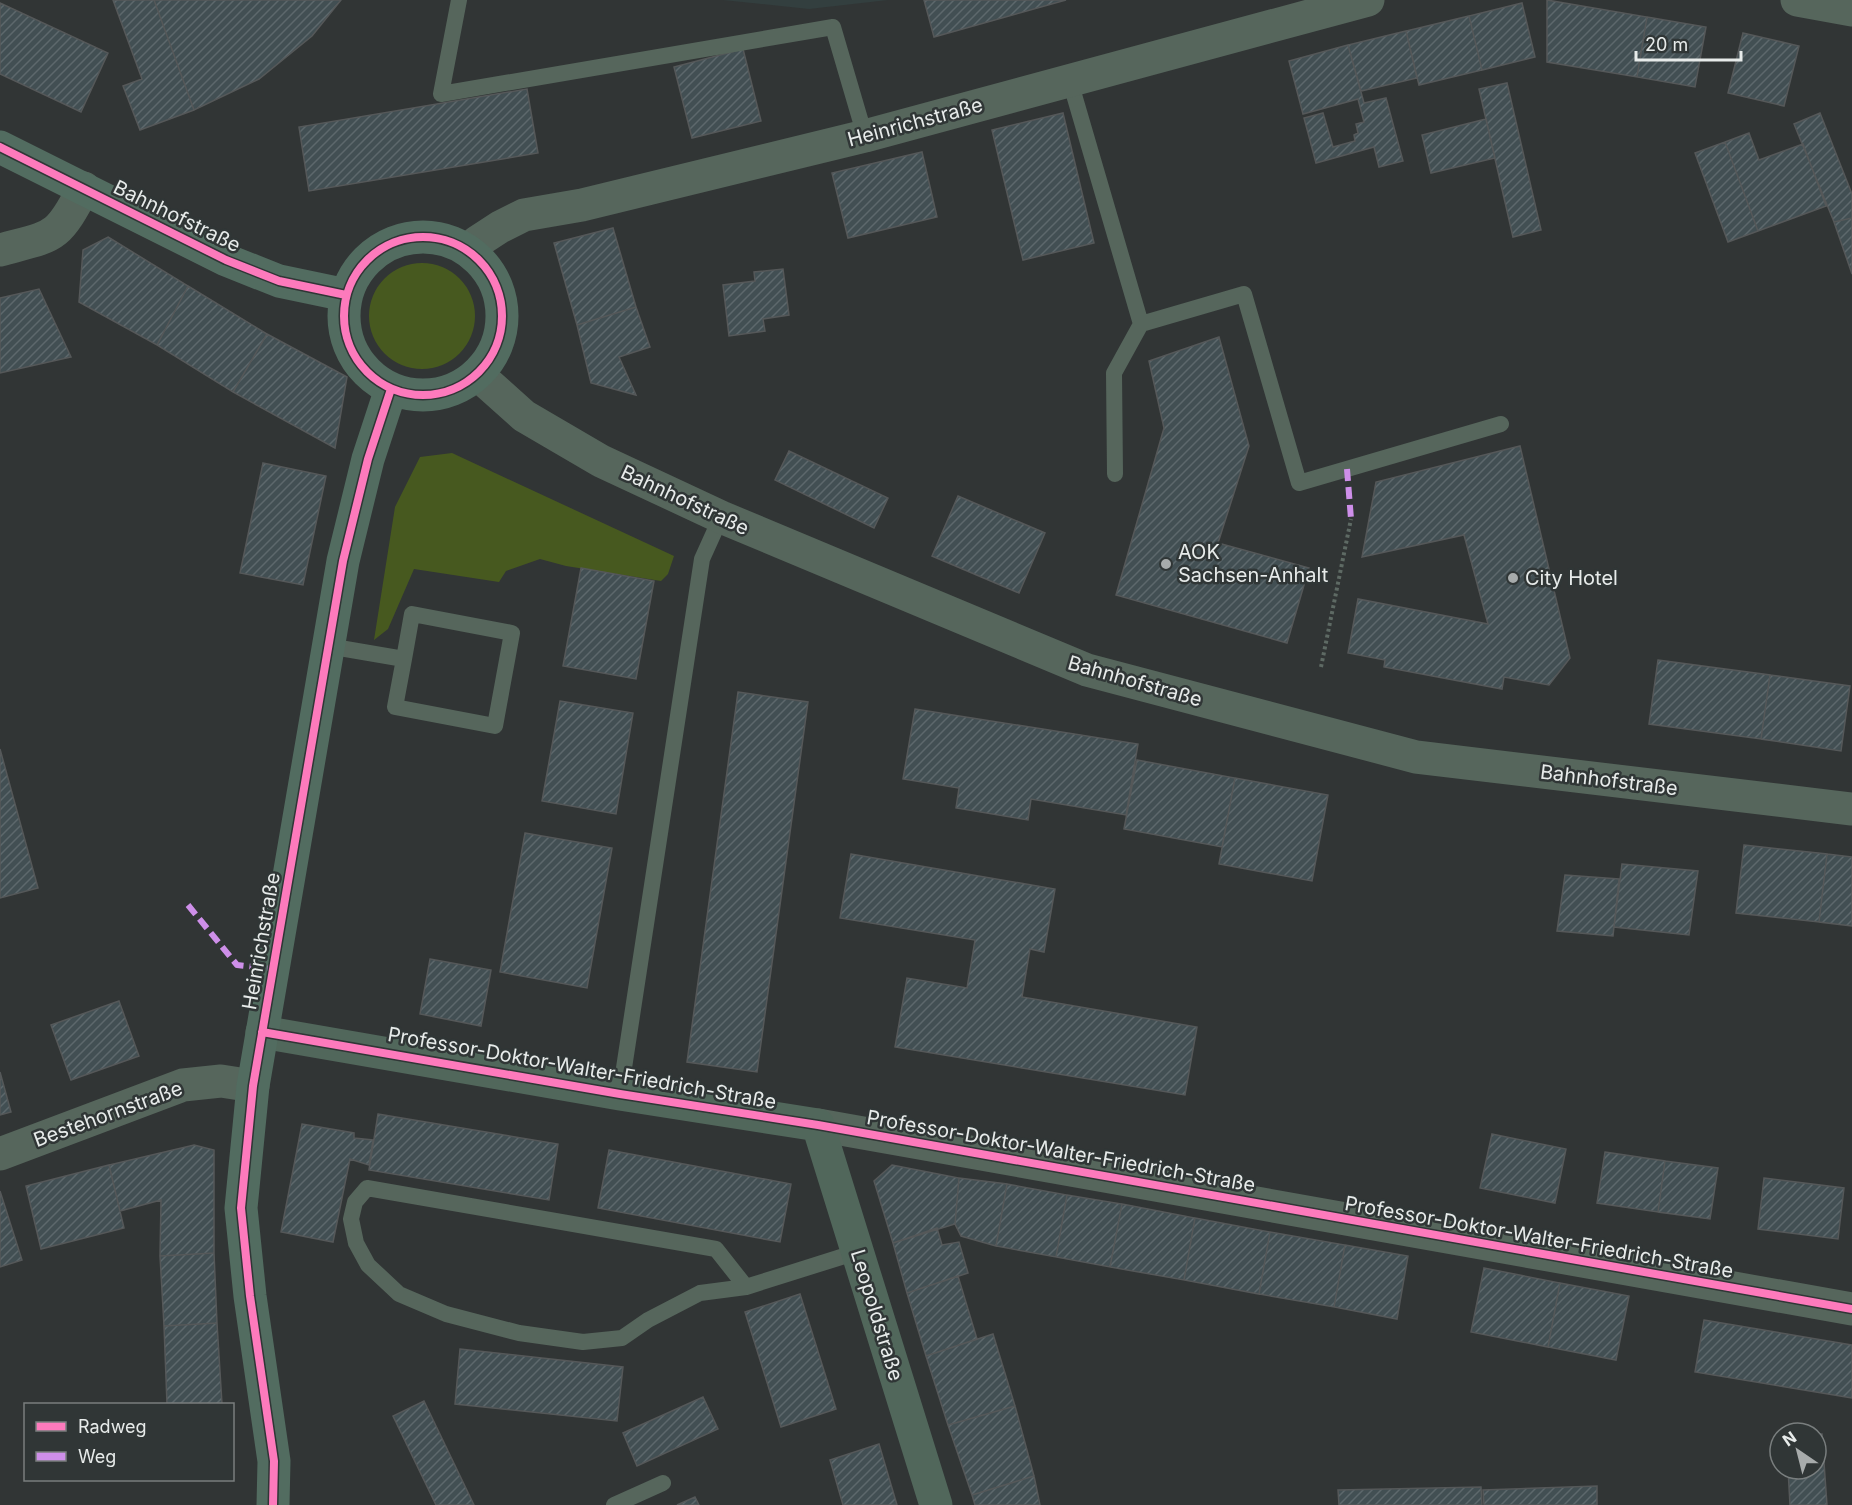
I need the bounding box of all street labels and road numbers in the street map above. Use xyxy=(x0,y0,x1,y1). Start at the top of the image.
street label: Heinrichstraße xyxy=(845,92,985,152)
street label: Bahnhofstraße xyxy=(109,175,245,257)
street label: Bahnhofstraße xyxy=(617,460,753,540)
street label: Bahnhofstraße xyxy=(1065,650,1205,712)
street label: Bahnhofstraße xyxy=(1539,760,1679,800)
street label: Heinrichstraße xyxy=(237,870,285,1012)
street label: Professor-Doktor-Walter-Friedrich-Straße xyxy=(386,1022,778,1114)
street label: Bestehornstraße xyxy=(30,1076,186,1152)
street label: Professor-Doktor-Walter-Friedrich-Straße xyxy=(865,1105,1257,1197)
street label: Professor-Doktor-Walter-Friedrich-Straße xyxy=(1343,1191,1735,1283)
street label: Leopoldstraße xyxy=(846,1246,908,1384)

